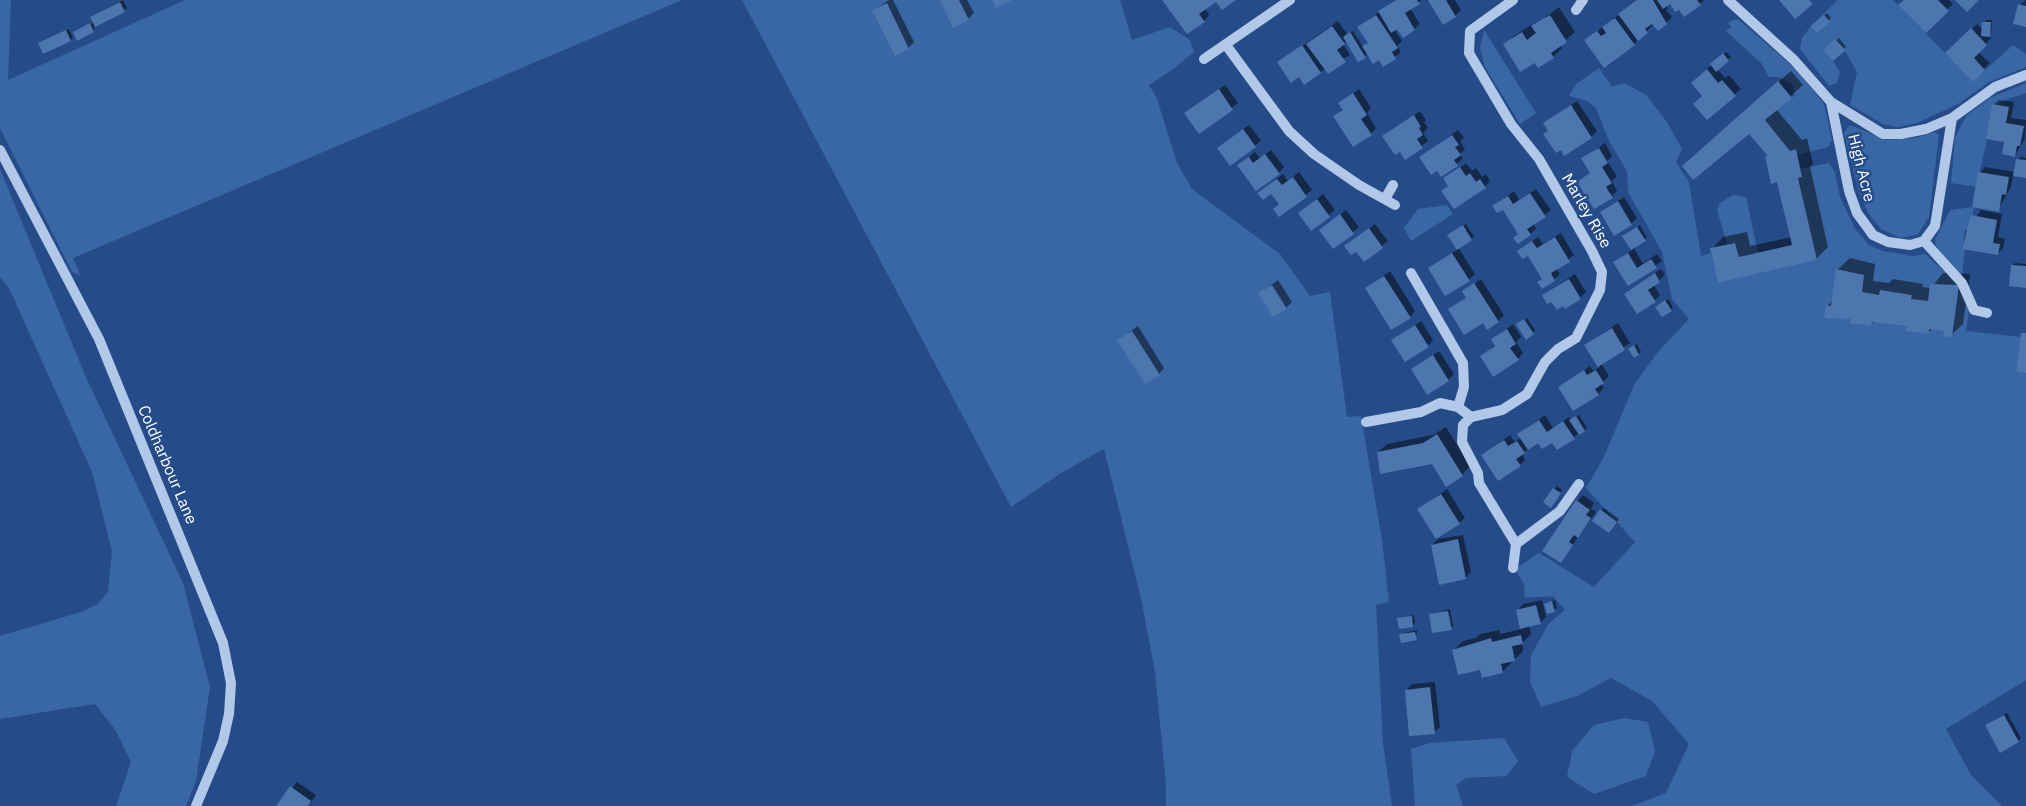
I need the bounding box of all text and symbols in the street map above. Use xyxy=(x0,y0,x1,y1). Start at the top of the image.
street label: High Acre xyxy=(1843,132,1879,204)
street label: Marley Rise xyxy=(1557,170,1615,252)
street label: Coldharbour Lane xyxy=(133,403,201,527)

